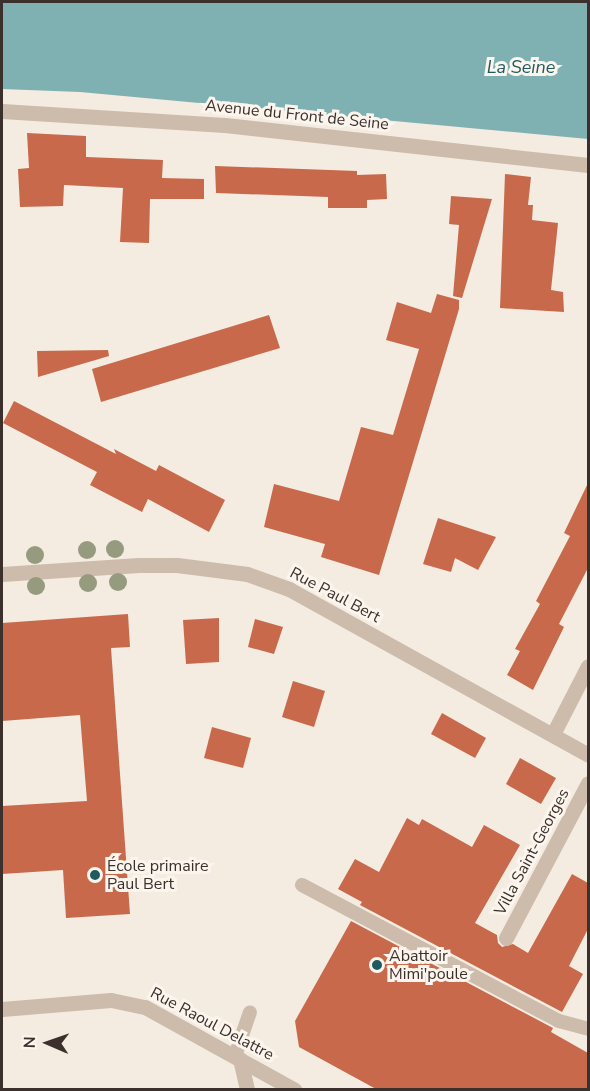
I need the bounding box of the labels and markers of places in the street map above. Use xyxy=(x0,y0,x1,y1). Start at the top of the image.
place label: École primaire Paul Bert xyxy=(107,856,208,894)
marker: École primaire Paul Bert xyxy=(88,868,102,882)
place label: Abattoir Mimi'poule xyxy=(389,946,468,984)
marker: Abattoir Mimi'poule xyxy=(370,958,384,972)

